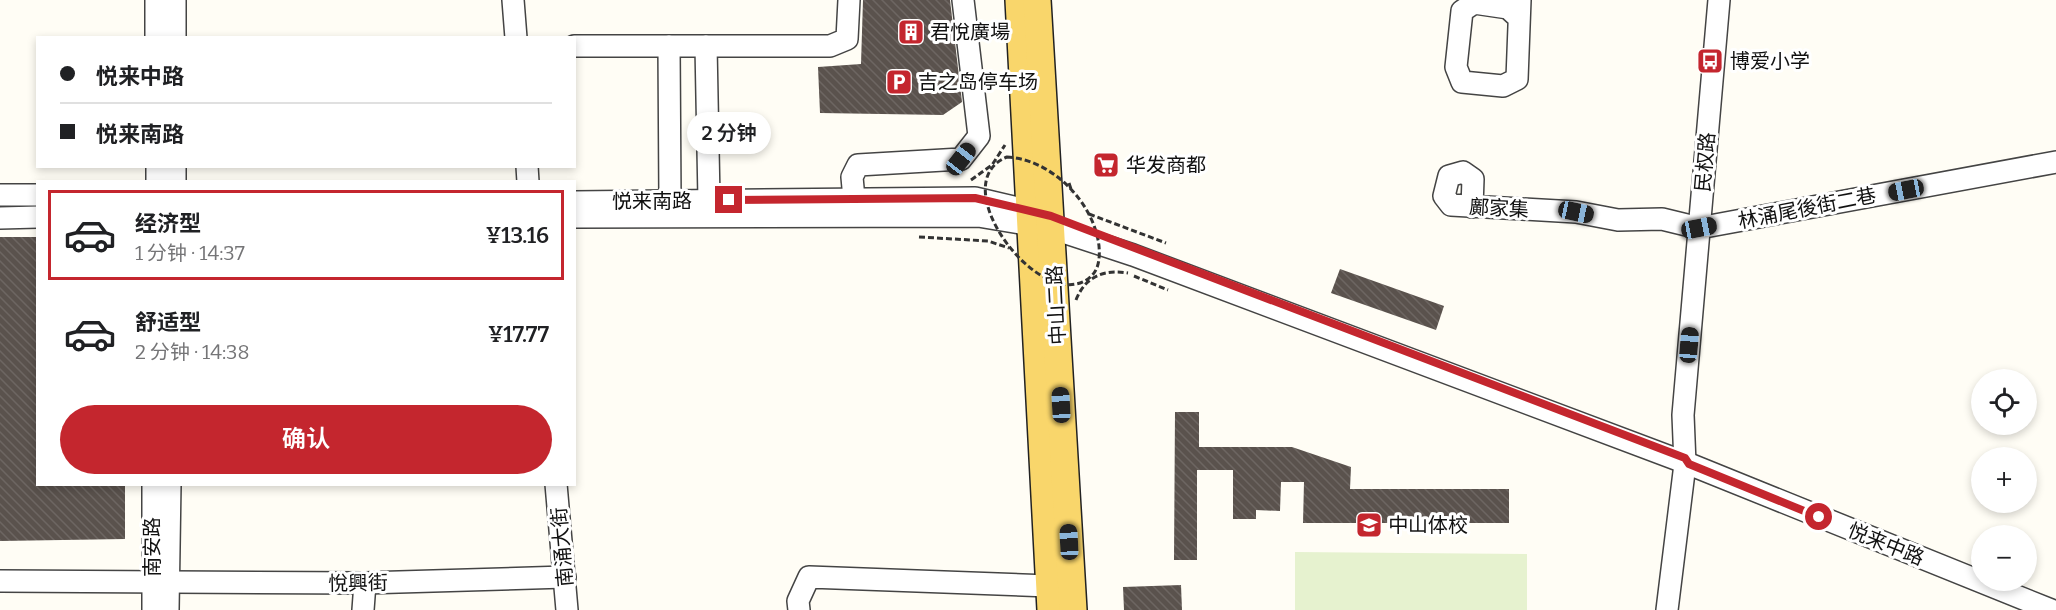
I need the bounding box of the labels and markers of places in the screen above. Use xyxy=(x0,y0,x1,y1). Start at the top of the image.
building icon: 君悅廣場 xyxy=(896,17,926,47)
place label: 君悅廣場 xyxy=(930,20,1010,44)
bus stop icon: 博爱小学 xyxy=(1695,46,1725,76)
place label: 博爱小学 xyxy=(1730,49,1810,73)
parking icon: 吉之岛停车场 xyxy=(884,67,914,97)
place label: 吉之岛停车场 xyxy=(918,70,1038,94)
supermarket icon: 华发商都 xyxy=(1091,150,1121,180)
place label: 华发商都 xyxy=(1126,153,1206,177)
school or university icon: 中山体校 xyxy=(1354,510,1384,540)
place label: 中山体校 xyxy=(1388,513,1468,537)

